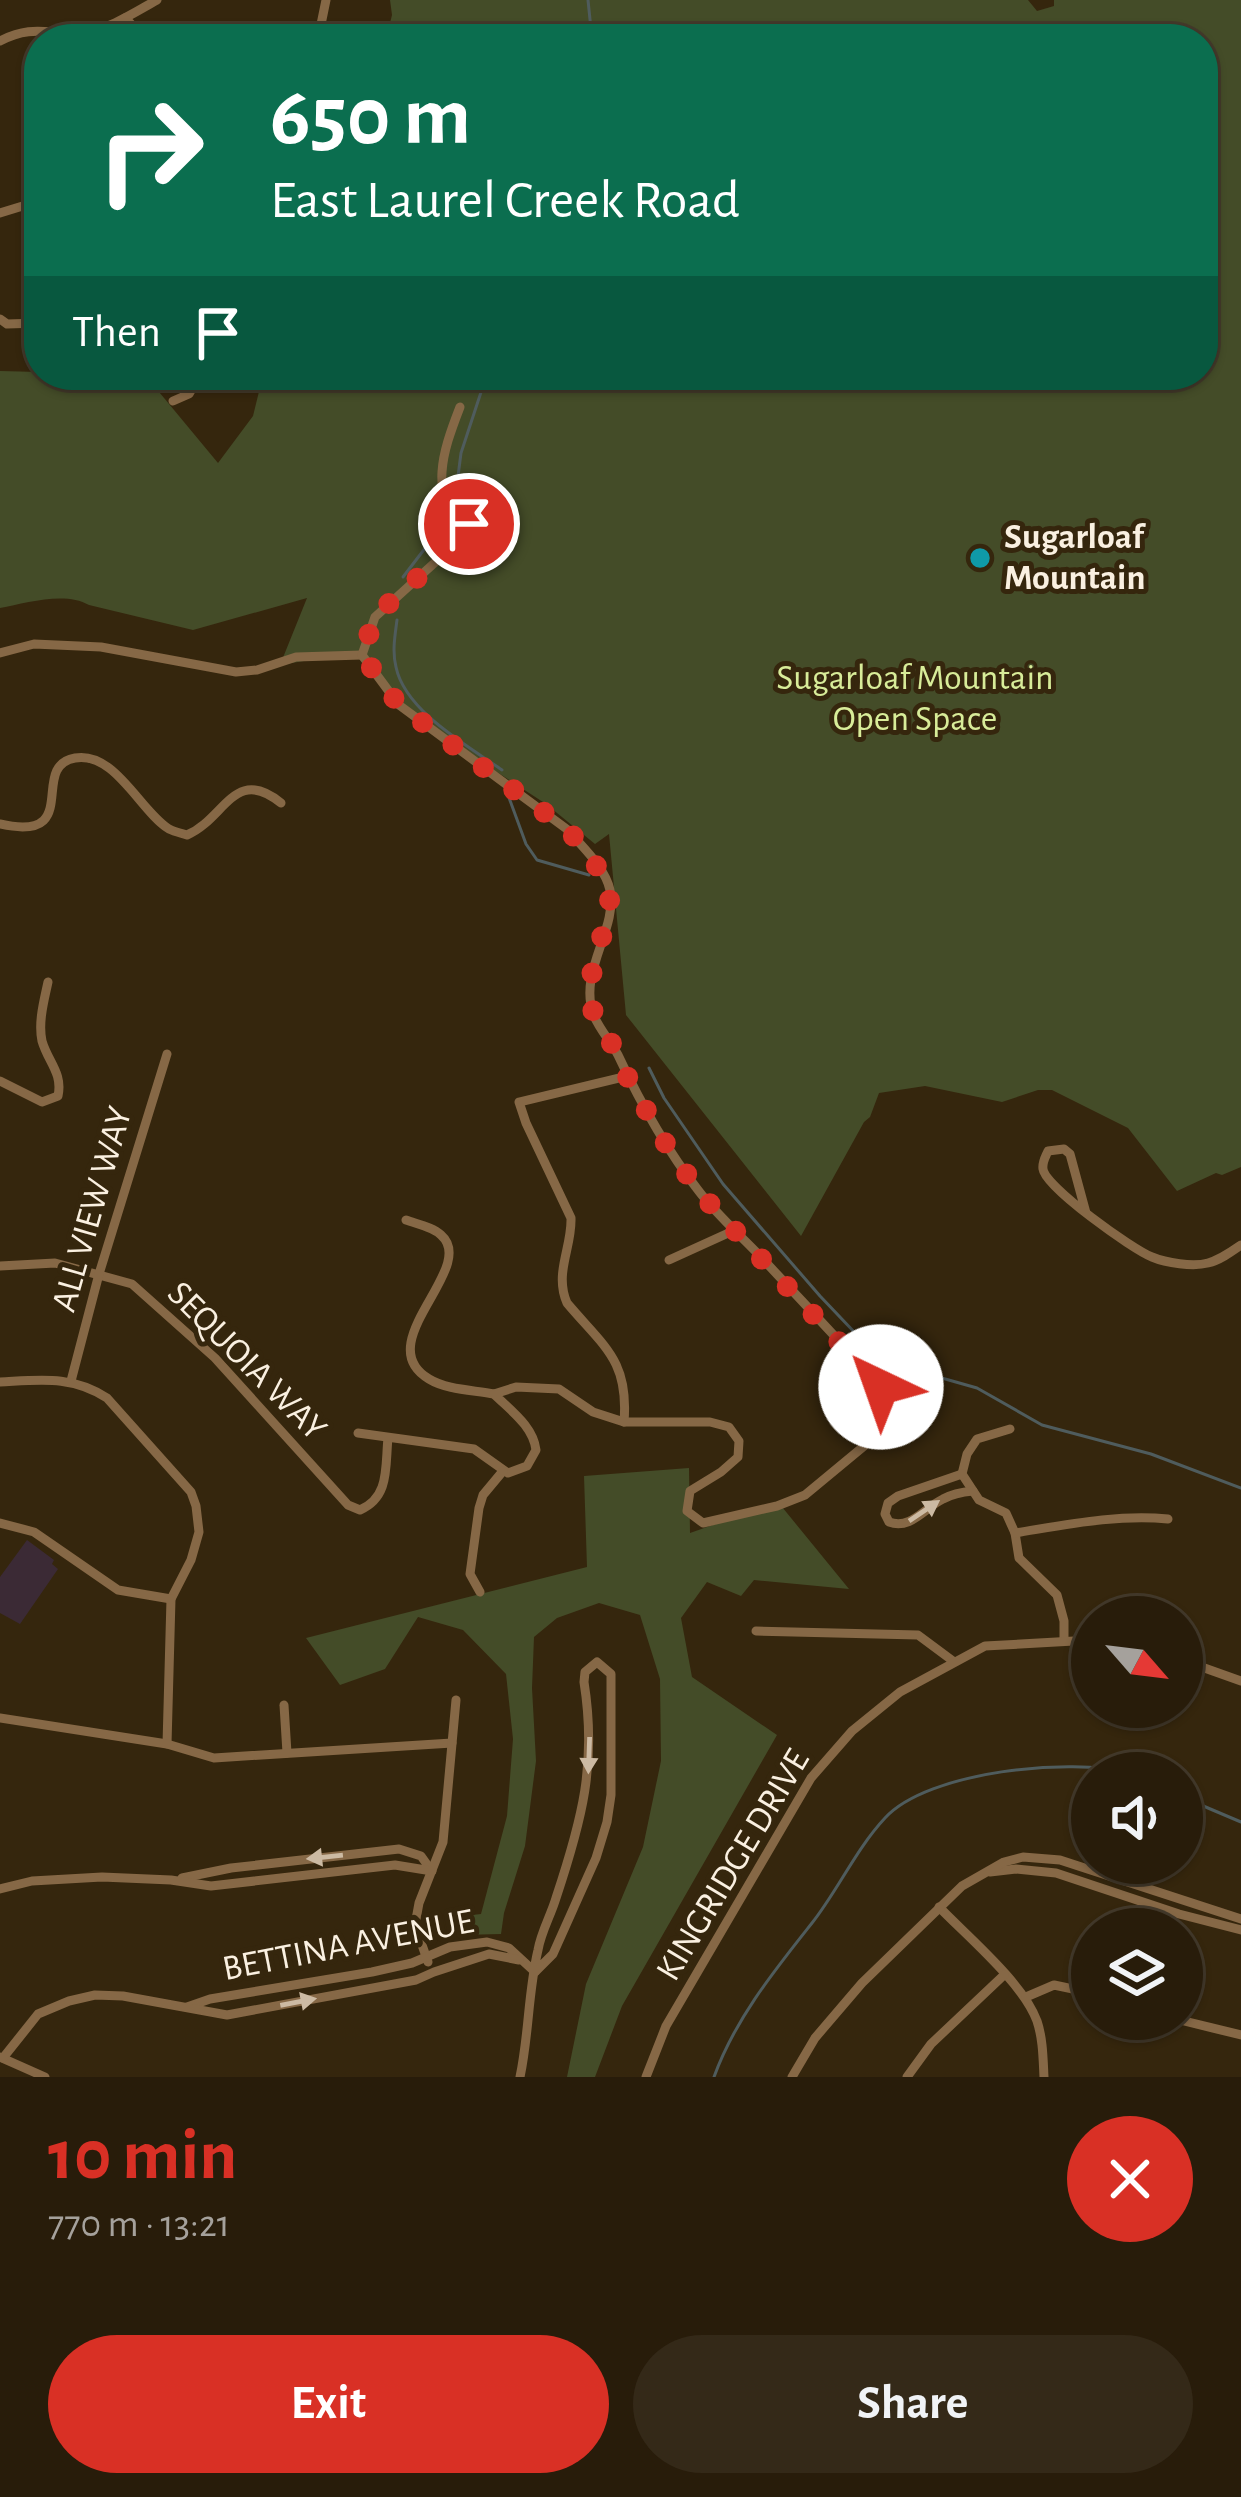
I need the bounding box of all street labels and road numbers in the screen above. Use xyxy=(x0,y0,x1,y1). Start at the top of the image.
street label: ALL VIEW WAY xyxy=(46,1102,138,1316)
street label: SEQUOIA WAY xyxy=(161,1275,333,1447)
street label: KINGRIDGE DRIVE xyxy=(650,1743,816,1987)
street label: BETTINA AVENUE xyxy=(219,1903,477,1987)

